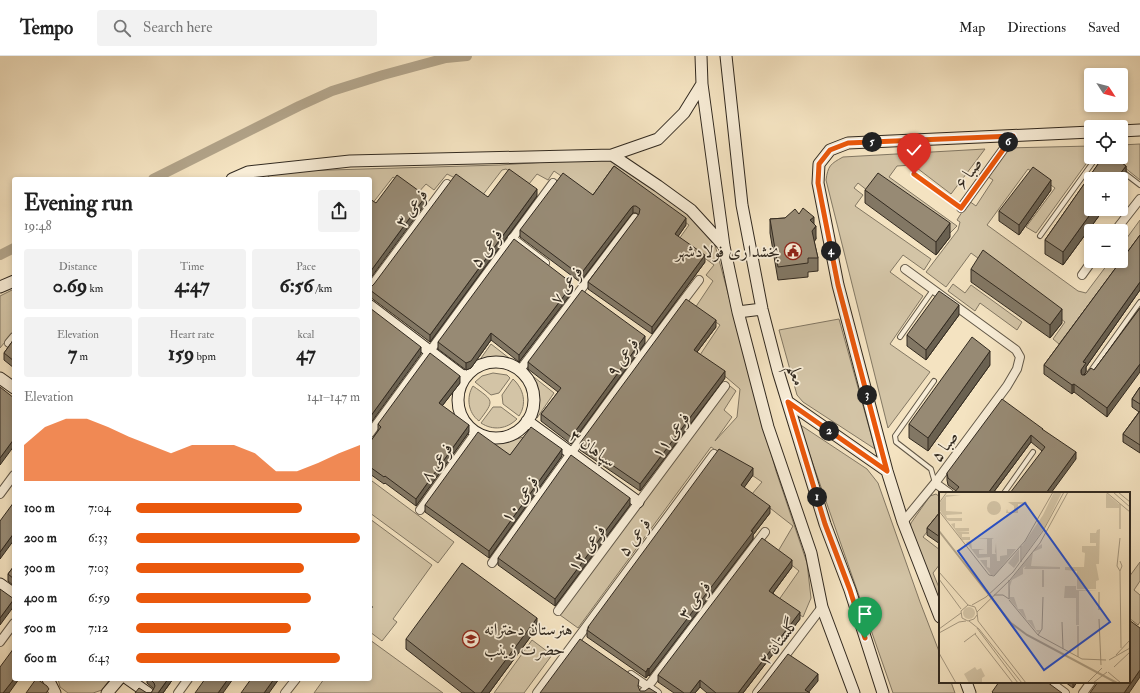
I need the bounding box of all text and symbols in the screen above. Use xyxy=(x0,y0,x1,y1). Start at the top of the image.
search box xyxy=(97,10,377,46)
text: Tempo xyxy=(20,16,73,40)
icon: search xyxy=(111,17,133,39)
text: Search here xyxy=(143,18,212,37)
text: Map xyxy=(959,19,985,36)
text: Directions xyxy=(1007,19,1066,36)
text: Saved xyxy=(1088,19,1120,36)
north arrow xyxy=(1084,68,1128,112)
map controls xyxy=(1084,68,1128,268)
button: locate xyxy=(1084,120,1128,164)
pin: 5 xyxy=(862,132,882,152)
pin: 6 xyxy=(998,132,1018,152)
pin xyxy=(897,133,931,174)
text: 5 xyxy=(870,135,874,148)
text: 6 xyxy=(1005,135,1011,148)
icon: check xyxy=(903,139,925,161)
street label: صبا ۶ xyxy=(950,154,987,193)
button: + xyxy=(1084,172,1128,216)
street label: فرعی ۳ xyxy=(390,185,433,232)
text: Evening run xyxy=(24,189,133,217)
button: share xyxy=(318,190,360,232)
text: 19:48 xyxy=(24,218,52,234)
button: − xyxy=(1084,224,1128,268)
street label: فرعی ۵ xyxy=(465,225,507,272)
place label: بخشداری فولادشهر xyxy=(673,241,780,262)
public building icon: بخشداری فولادشهر xyxy=(783,241,803,261)
pin: 4 xyxy=(821,241,841,261)
text: 4 xyxy=(828,244,834,257)
text: Distance xyxy=(59,260,97,273)
text: Time xyxy=(180,260,204,273)
text: Pace xyxy=(296,260,316,273)
street label: فرعی ۷ xyxy=(545,262,588,309)
text: 0.69 xyxy=(53,273,87,298)
text: 4:47 xyxy=(174,273,210,298)
text: 6:56 xyxy=(280,273,313,298)
text: km xyxy=(87,282,103,295)
text: /km xyxy=(313,282,332,295)
text: Elevation xyxy=(57,328,99,341)
text: Heart rate xyxy=(170,328,214,341)
text: kcal xyxy=(298,328,314,341)
street label: فرعی ۹ xyxy=(601,334,643,381)
text: 7 xyxy=(68,341,77,366)
text: 159 xyxy=(168,341,194,366)
text: 47 xyxy=(296,341,316,366)
text: m xyxy=(77,350,88,363)
text: bpm xyxy=(194,350,216,363)
street label: معلم xyxy=(777,362,810,390)
pin: 3 xyxy=(857,385,877,405)
text: 3 xyxy=(865,388,869,401)
text: Elevation xyxy=(24,389,74,405)
text: 141–147 m xyxy=(307,389,360,405)
street label: فرعی ۱۱ xyxy=(646,408,695,463)
pin: 2 xyxy=(819,421,839,441)
street label: سپاهان ۳ xyxy=(565,424,620,473)
text: 2 xyxy=(826,424,832,437)
street label: صبا ۵ xyxy=(926,427,963,466)
street label: فرعی ۸ xyxy=(415,439,457,486)
street label: فرعی ۱۰ xyxy=(495,472,543,527)
pin: 1 xyxy=(807,487,827,507)
text: 1 xyxy=(815,490,819,503)
inset map xyxy=(939,492,1130,683)
text: 100 m xyxy=(24,500,55,516)
text: 7:04 xyxy=(88,500,111,516)
street label: فرعی ۵ xyxy=(613,514,656,561)
street label: فرعی ۱۲ xyxy=(562,521,610,576)
text: 200 m xyxy=(24,530,57,546)
text: 6:33 xyxy=(88,530,108,546)
text: 300 m xyxy=(24,560,55,576)
text: 7:03 xyxy=(88,560,109,576)
street label: فرعی ۳ xyxy=(673,577,716,624)
text: 400 m xyxy=(24,590,57,606)
text: 6:59 xyxy=(88,590,110,606)
pin xyxy=(848,597,882,638)
icon: arrive xyxy=(854,603,876,625)
street label: گلستان ۲ xyxy=(754,613,803,669)
place label: هنرستان دخترانه حضرت زینب xyxy=(484,619,573,661)
text: 500 m xyxy=(24,620,56,636)
text: 7:12 xyxy=(88,620,108,636)
school or university icon: هنرستان دخترانه حضرت زینب xyxy=(461,629,481,649)
text: 600 m xyxy=(24,650,57,666)
text: 6:43 xyxy=(88,650,110,666)

